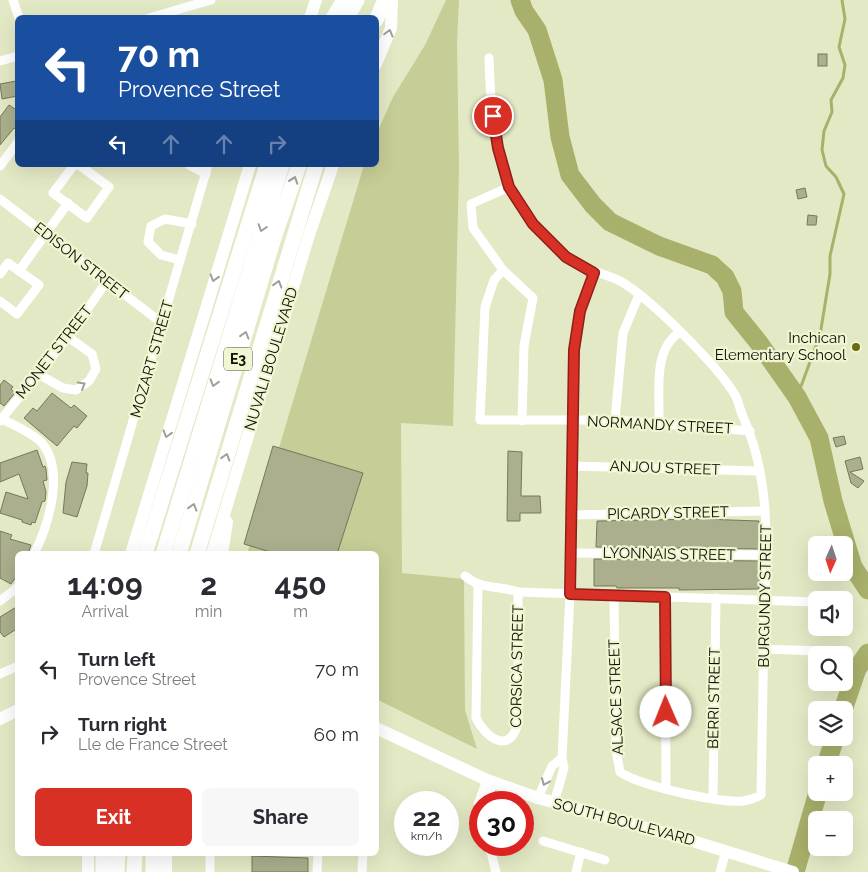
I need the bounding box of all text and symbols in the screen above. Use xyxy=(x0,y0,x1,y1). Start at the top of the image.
one-way arrow xyxy=(383,29,393,38)
text: 70 m xyxy=(118,34,200,75)
icon: left xyxy=(35,35,100,100)
text: Provence Street xyxy=(118,76,280,102)
pin xyxy=(472,95,514,137)
icon: arrive xyxy=(479,102,507,130)
icon: left xyxy=(104,130,132,158)
icon: ahead xyxy=(157,130,185,158)
icon: ahead xyxy=(210,130,238,158)
icon: right xyxy=(263,130,291,158)
one-way arrow xyxy=(288,176,298,184)
street label: EDISON STREET xyxy=(30,219,132,303)
one-way arrow xyxy=(257,223,267,232)
one-way arrow xyxy=(210,274,220,282)
one-way arrow xyxy=(273,281,283,289)
street label: NUVALI BOULEVARD xyxy=(241,285,301,433)
street label: MOZART STREET xyxy=(127,298,177,420)
street label: MONET STREET xyxy=(12,302,96,402)
place label: Inchican Elementary School xyxy=(715,329,847,364)
one-way arrow xyxy=(240,331,250,339)
marker: Inchican Elementary School xyxy=(850,341,862,353)
road number: E3 xyxy=(224,348,252,370)
one-way arrow xyxy=(209,379,219,387)
one-way arrow xyxy=(76,381,85,391)
street label: NORMANDY STREET xyxy=(587,412,733,438)
one-way arrow xyxy=(163,429,173,438)
one-way arrow xyxy=(221,453,231,461)
street label: ANJOU STREET xyxy=(609,457,721,479)
one-way arrow xyxy=(188,503,198,512)
street label: PICARDY STREET xyxy=(607,503,729,523)
street label: BURGUNDY STREET xyxy=(755,524,775,668)
north arrow xyxy=(808,536,852,581)
map controls xyxy=(808,536,853,856)
street label: LYONNAIS STREET xyxy=(602,544,736,564)
text: 14:09 xyxy=(67,567,143,602)
text: 2 xyxy=(200,567,217,602)
text: 450 xyxy=(275,567,327,602)
button: sound xyxy=(808,591,853,636)
text: Arrival xyxy=(81,602,128,621)
text: min xyxy=(195,602,222,621)
text: m xyxy=(293,602,308,621)
street label: CORSICA STREET xyxy=(507,604,527,728)
street label: ALSACE STREET xyxy=(605,639,627,755)
button: search xyxy=(808,646,853,691)
street label: BERRI STREET xyxy=(704,647,724,749)
text: Turn left xyxy=(78,648,155,670)
icon: left xyxy=(35,655,63,683)
text: 70 m xyxy=(315,658,359,680)
text: Provence Street xyxy=(78,670,196,689)
position arrow xyxy=(639,685,691,737)
button: layers xyxy=(808,701,853,746)
text: Turn right xyxy=(78,713,167,735)
icon: right xyxy=(35,720,63,748)
text: 60 m xyxy=(314,723,359,745)
text: Lle de France Street xyxy=(78,735,228,754)
button: + xyxy=(808,756,853,801)
one-way arrow xyxy=(540,777,551,786)
button: Exit xyxy=(35,788,192,846)
button: Share xyxy=(202,788,359,846)
speed limit sign: 30 xyxy=(469,791,534,856)
street label: SOUTH BOULEVARD xyxy=(551,794,697,850)
text: 22 xyxy=(412,802,441,832)
button: − xyxy=(808,811,853,856)
text: km/h xyxy=(411,829,442,843)

